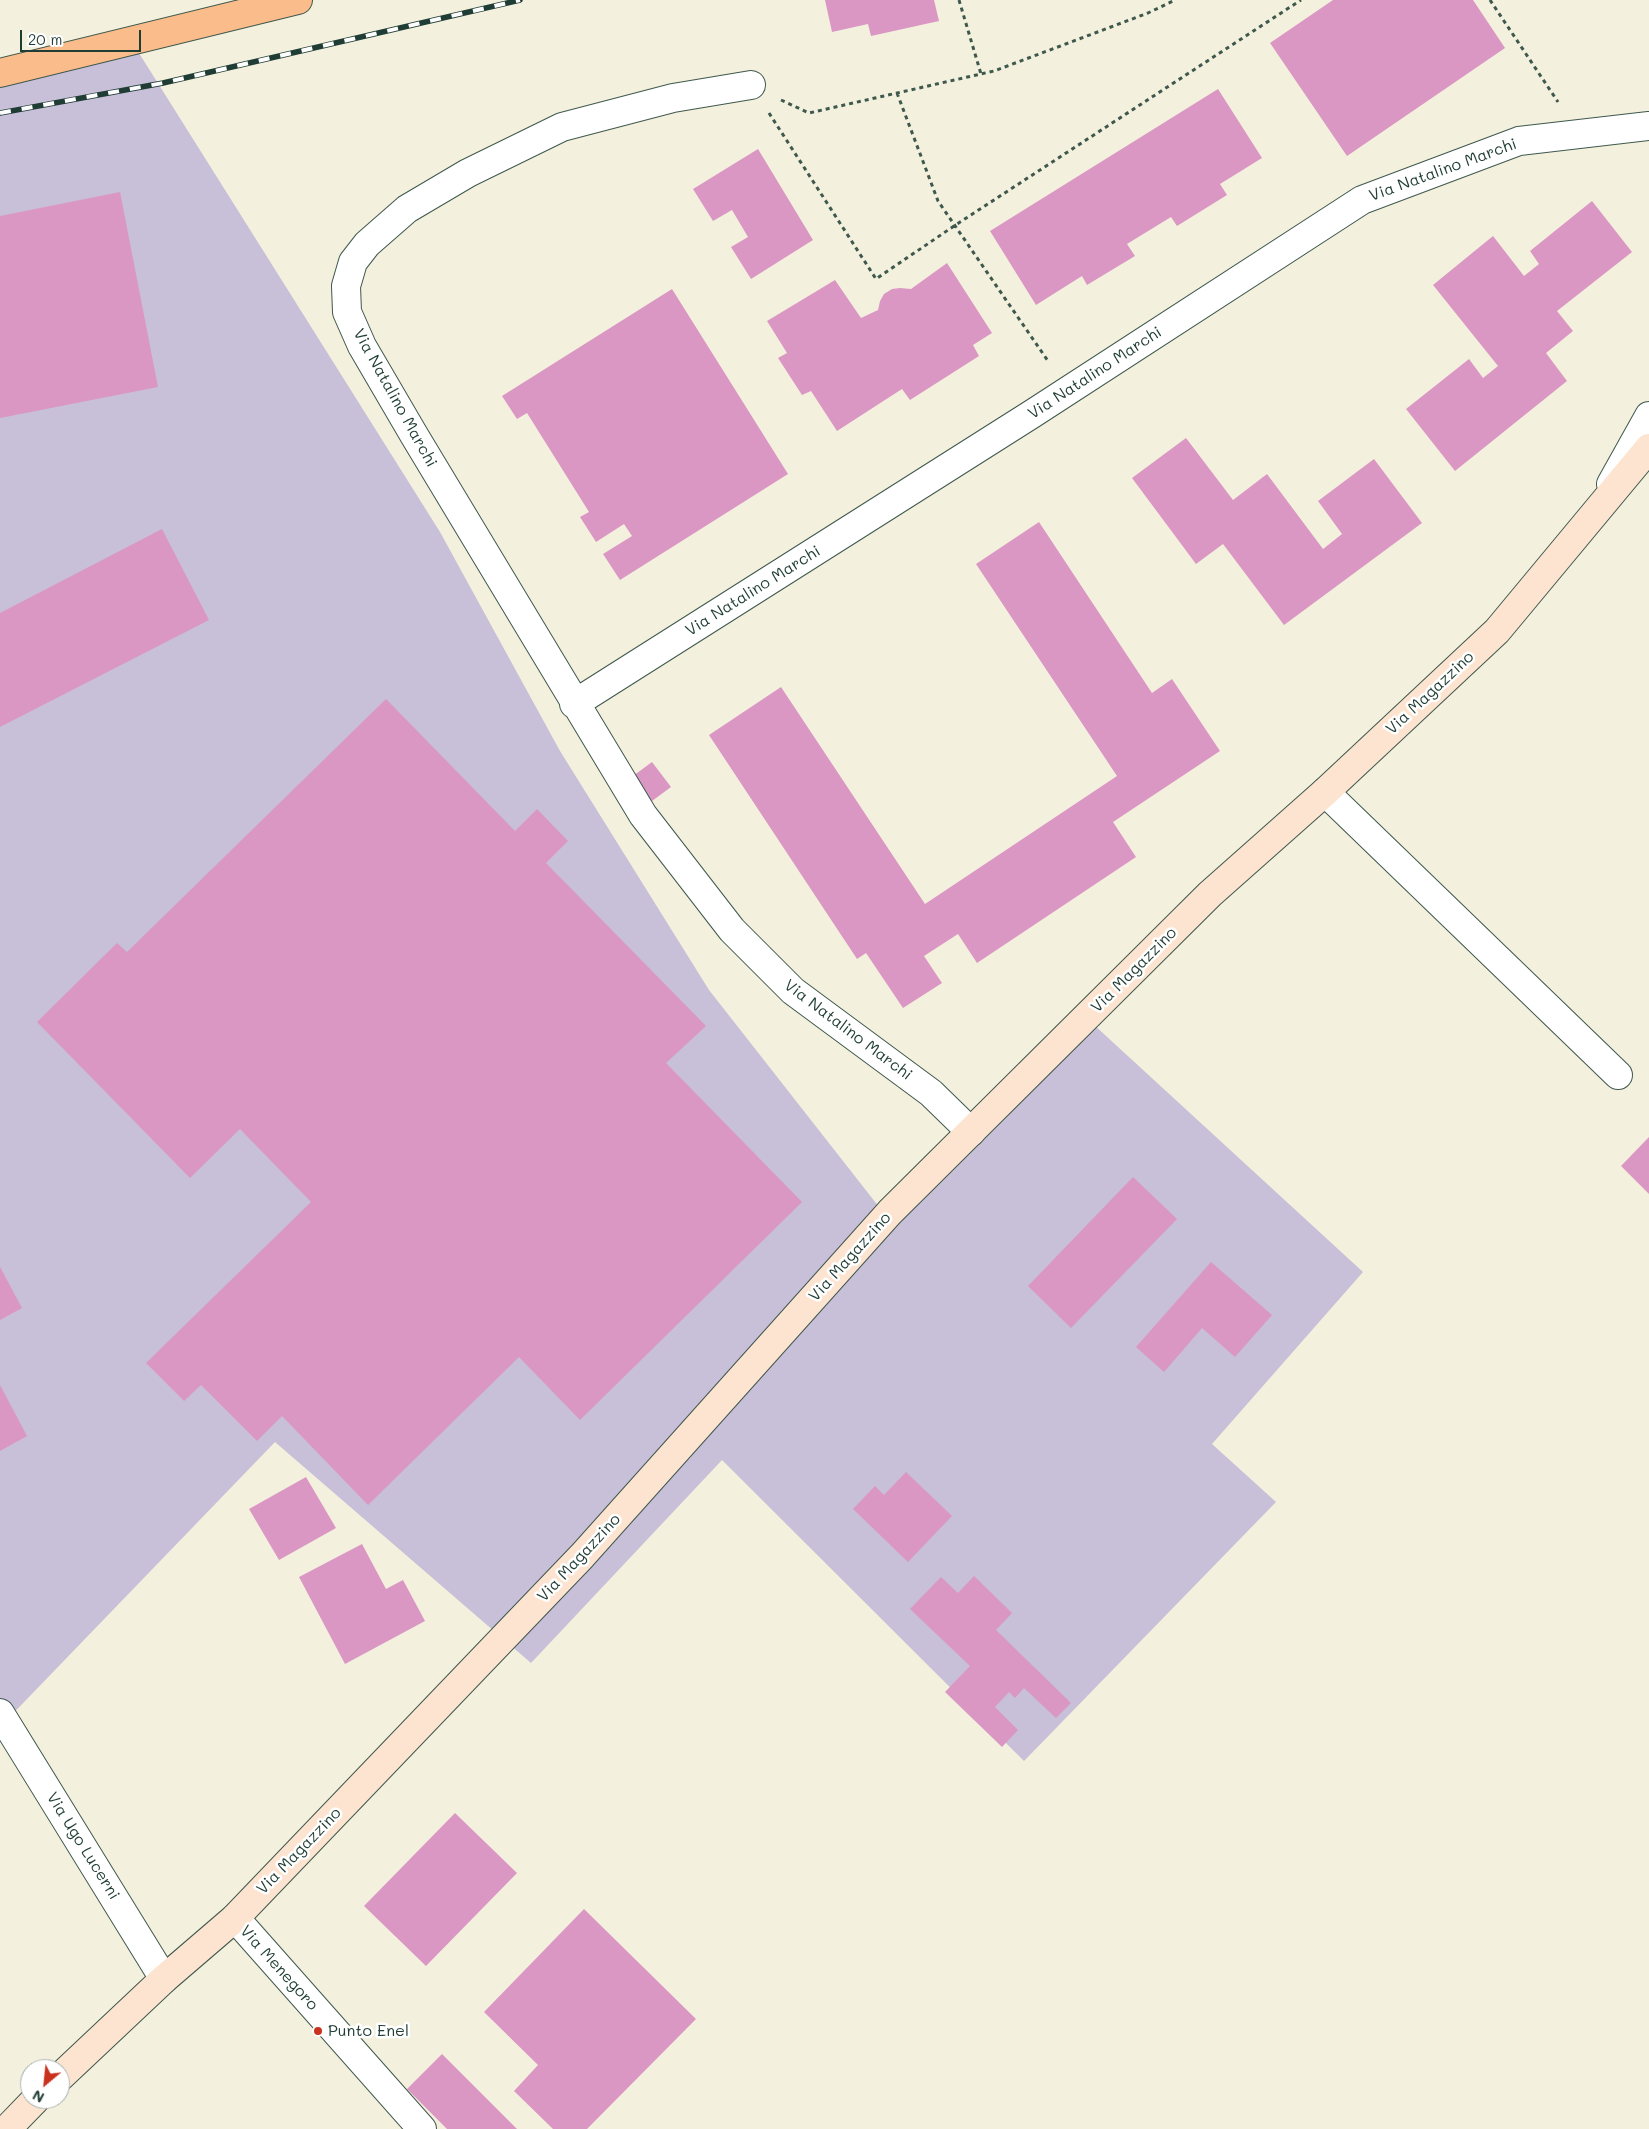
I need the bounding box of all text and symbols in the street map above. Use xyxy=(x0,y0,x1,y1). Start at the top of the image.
scale bar xyxy=(22,20,144,52)
text: 20 m xyxy=(28,29,62,49)
street label: Via Natalino Marchi xyxy=(1367,134,1519,206)
street label: Via Natalino Marchi xyxy=(1025,323,1165,423)
street label: Via Natalino Marchi xyxy=(349,325,441,471)
street label: Via Natalino Marchi xyxy=(682,542,824,640)
street label: Via Magazzino xyxy=(1382,647,1478,739)
street label: Via Magazzino xyxy=(1087,923,1181,1017)
street label: Via Natalino Marchi xyxy=(780,976,916,1084)
street label: Via Magazzino xyxy=(805,1208,895,1306)
street label: Via Magazzino xyxy=(533,1510,625,1606)
street label: Via Ugo Lucerni xyxy=(42,1789,124,1903)
street label: Via Magazzino xyxy=(253,1804,345,1898)
street label: Via Menegoro xyxy=(236,1921,322,2015)
place label: Punto Enel xyxy=(328,2021,409,2041)
marker: Punto Enel xyxy=(312,2025,324,2037)
north arrow xyxy=(20,2059,70,2109)
text: N xyxy=(29,2086,47,2108)

